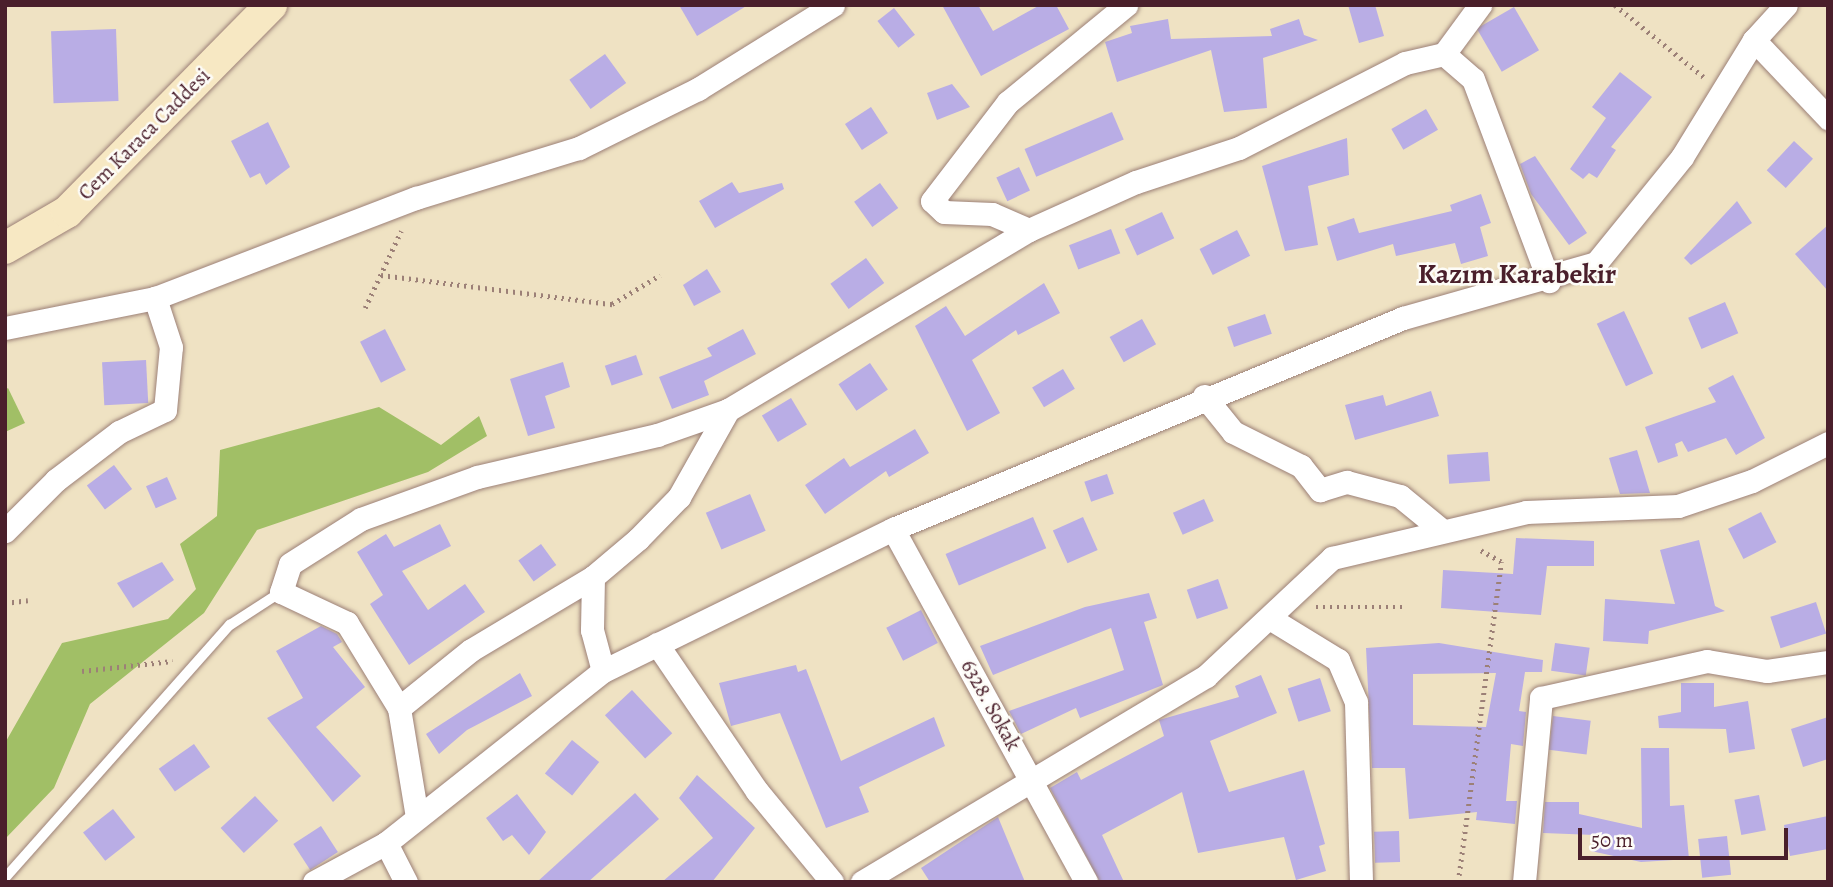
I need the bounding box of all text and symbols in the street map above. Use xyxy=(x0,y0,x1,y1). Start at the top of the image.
street label: Cem Karaca Caddesi xyxy=(73,63,215,205)
district label: Kazım Karabekir xyxy=(1418,257,1616,291)
street label: 6328. Sokak xyxy=(956,655,1026,755)
scale bar xyxy=(1581,814,1791,858)
text: 50 m xyxy=(1591,826,1633,854)

